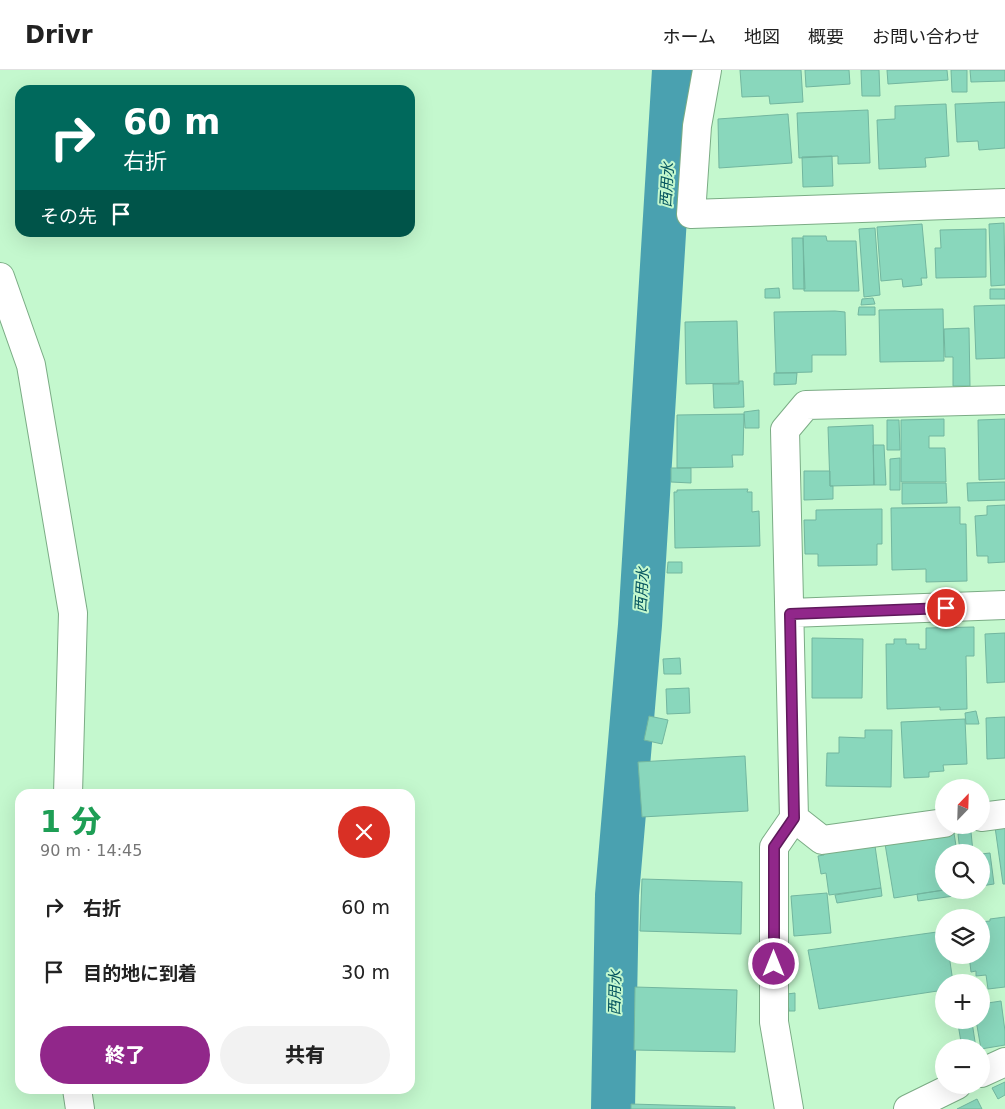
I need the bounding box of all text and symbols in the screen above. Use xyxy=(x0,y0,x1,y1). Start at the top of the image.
text: Drivr xyxy=(25,21,92,49)
text: ホーム xyxy=(663,26,716,47)
text: 地図 xyxy=(744,26,780,47)
text: 概要 xyxy=(808,26,844,47)
text: お問い合わせ xyxy=(872,26,980,47)
text: 60 m xyxy=(123,102,220,142)
icon: right xyxy=(40,105,105,170)
text: 右折 xyxy=(123,149,167,174)
water label: 西用水 xyxy=(657,160,677,208)
icon: arrive xyxy=(107,200,135,228)
text: その先 xyxy=(40,205,97,227)
water label: 西用水 xyxy=(632,565,652,613)
pin xyxy=(925,587,967,629)
icon: arrive xyxy=(932,594,960,622)
north arrow xyxy=(935,779,990,834)
map controls xyxy=(935,779,990,1094)
text: 1 分 xyxy=(40,804,101,839)
button: close xyxy=(338,806,390,858)
text: 90 m · 14:45 xyxy=(40,841,142,860)
button: search xyxy=(935,844,990,899)
icon: right xyxy=(40,893,68,921)
text: 60 m xyxy=(341,896,390,918)
text: 右折 xyxy=(83,897,121,919)
button: layers xyxy=(935,909,990,964)
position arrow xyxy=(747,937,799,989)
icon: arrive xyxy=(40,958,68,986)
text: 30 m xyxy=(341,961,390,983)
text: 目的地に到着 xyxy=(83,962,197,984)
water label: 西用水 xyxy=(606,968,624,1016)
button: + xyxy=(935,974,990,1029)
button: 終了 xyxy=(40,1026,210,1084)
button: 共有 xyxy=(220,1026,390,1084)
button: − xyxy=(935,1039,990,1094)

